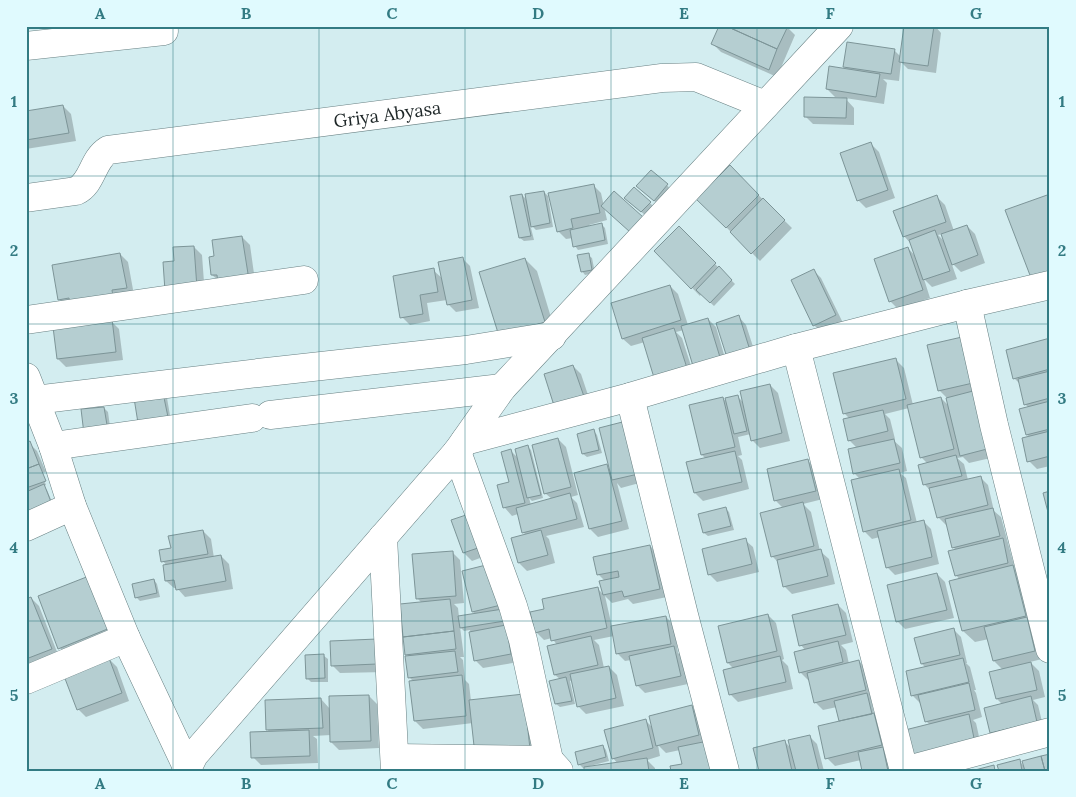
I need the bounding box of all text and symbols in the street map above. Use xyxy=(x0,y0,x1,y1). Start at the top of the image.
text: A xyxy=(95,3,106,23)
text: B xyxy=(241,3,252,23)
text: C xyxy=(386,3,398,23)
text: D xyxy=(532,3,544,23)
text: E xyxy=(679,3,689,23)
text: F xyxy=(825,3,835,23)
text: G xyxy=(970,3,982,23)
text: 1 xyxy=(11,91,17,111)
text: 1 xyxy=(1059,91,1065,111)
street label: Griya Abyasa xyxy=(332,95,442,132)
text: 2 xyxy=(10,240,18,260)
text: 2 xyxy=(1058,240,1066,260)
text: 3 xyxy=(10,388,19,408)
text: 3 xyxy=(1058,388,1067,408)
text: 4 xyxy=(10,537,19,557)
text: 4 xyxy=(1058,537,1067,557)
text: 5 xyxy=(10,685,19,705)
text: 5 xyxy=(1058,685,1067,705)
text: A xyxy=(95,773,106,793)
text: B xyxy=(241,773,252,793)
text: C xyxy=(386,773,398,793)
text: D xyxy=(532,773,544,793)
text: E xyxy=(679,773,689,793)
text: F xyxy=(825,773,835,793)
text: G xyxy=(970,773,982,793)

